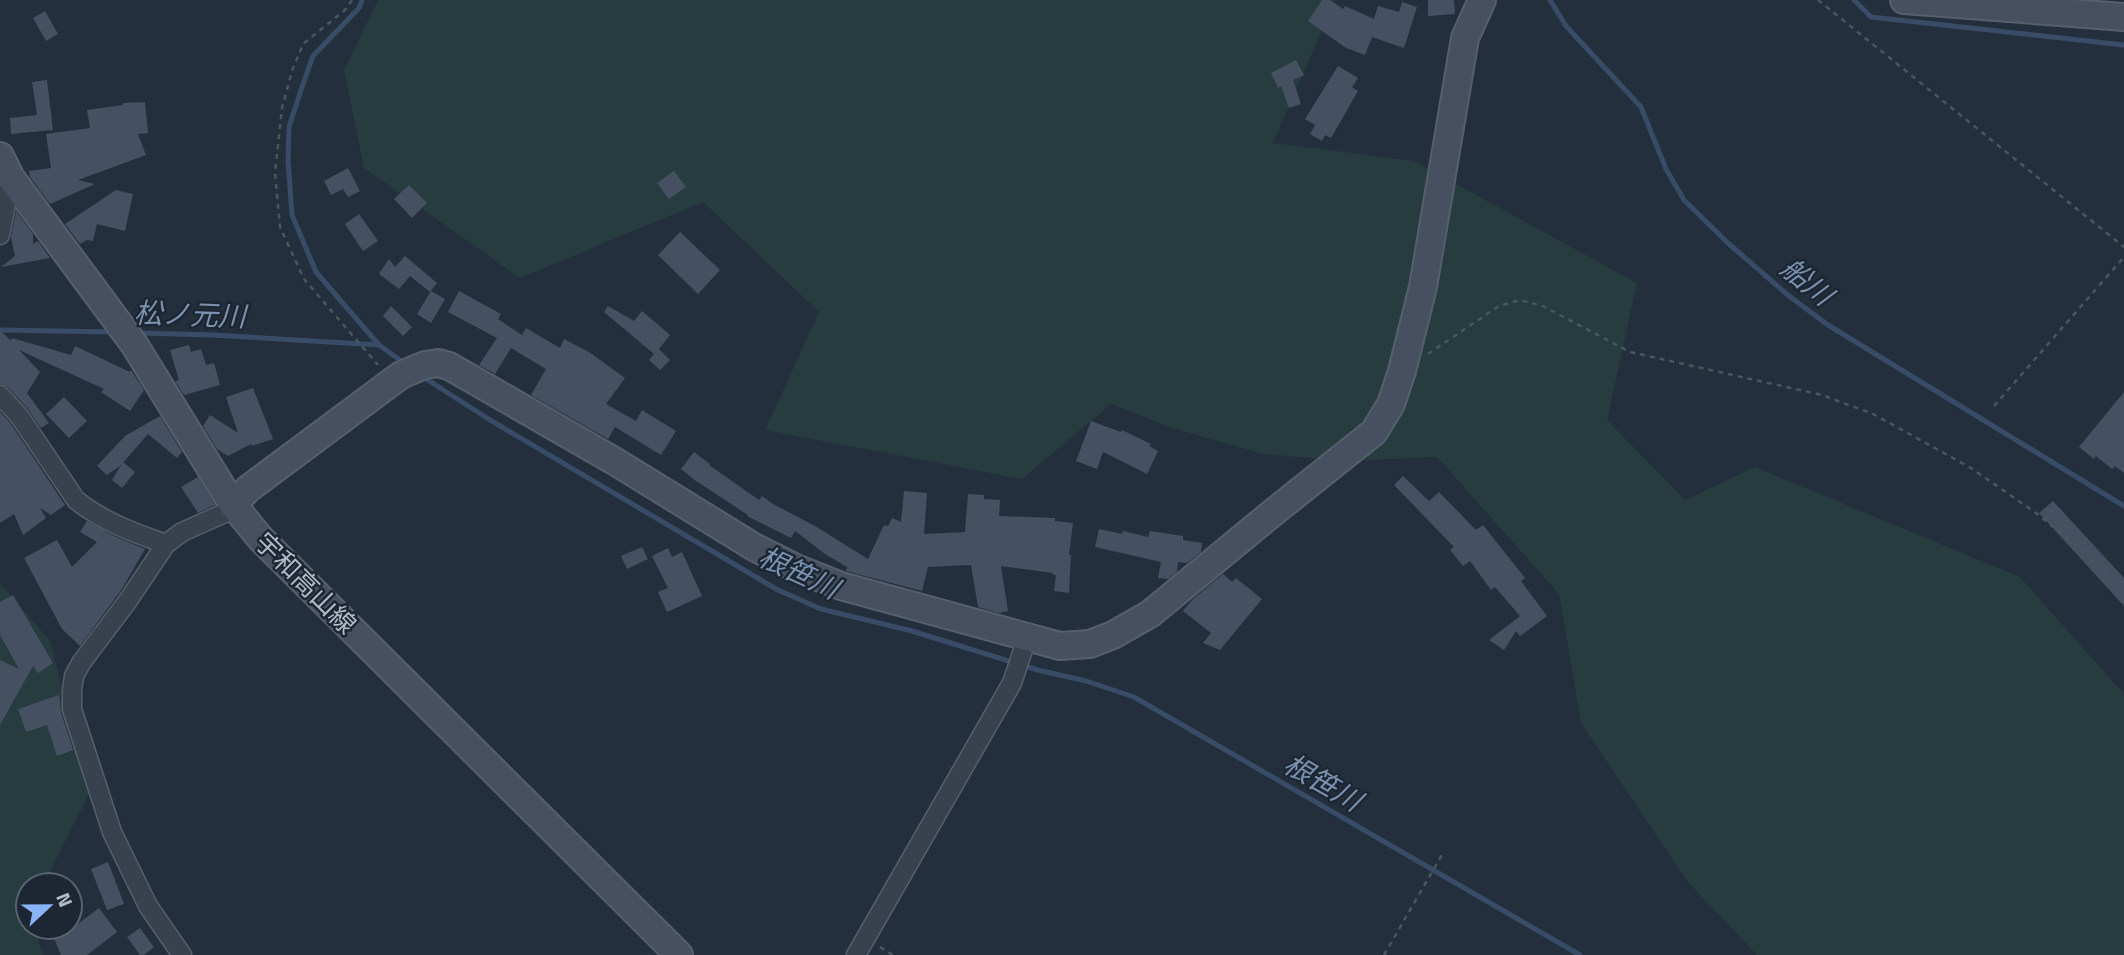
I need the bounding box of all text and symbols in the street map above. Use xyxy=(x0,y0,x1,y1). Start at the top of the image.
water label: 船川 xyxy=(1772,247,1845,317)
water label: 松ノ元川 xyxy=(133,291,250,338)
street label: 宇和高山線 xyxy=(246,523,366,643)
water label: 根笹川 xyxy=(752,535,849,611)
water label: 根笹川 xyxy=(1276,742,1373,823)
north arrow xyxy=(14,871,84,941)
text: N xyxy=(49,888,81,911)

